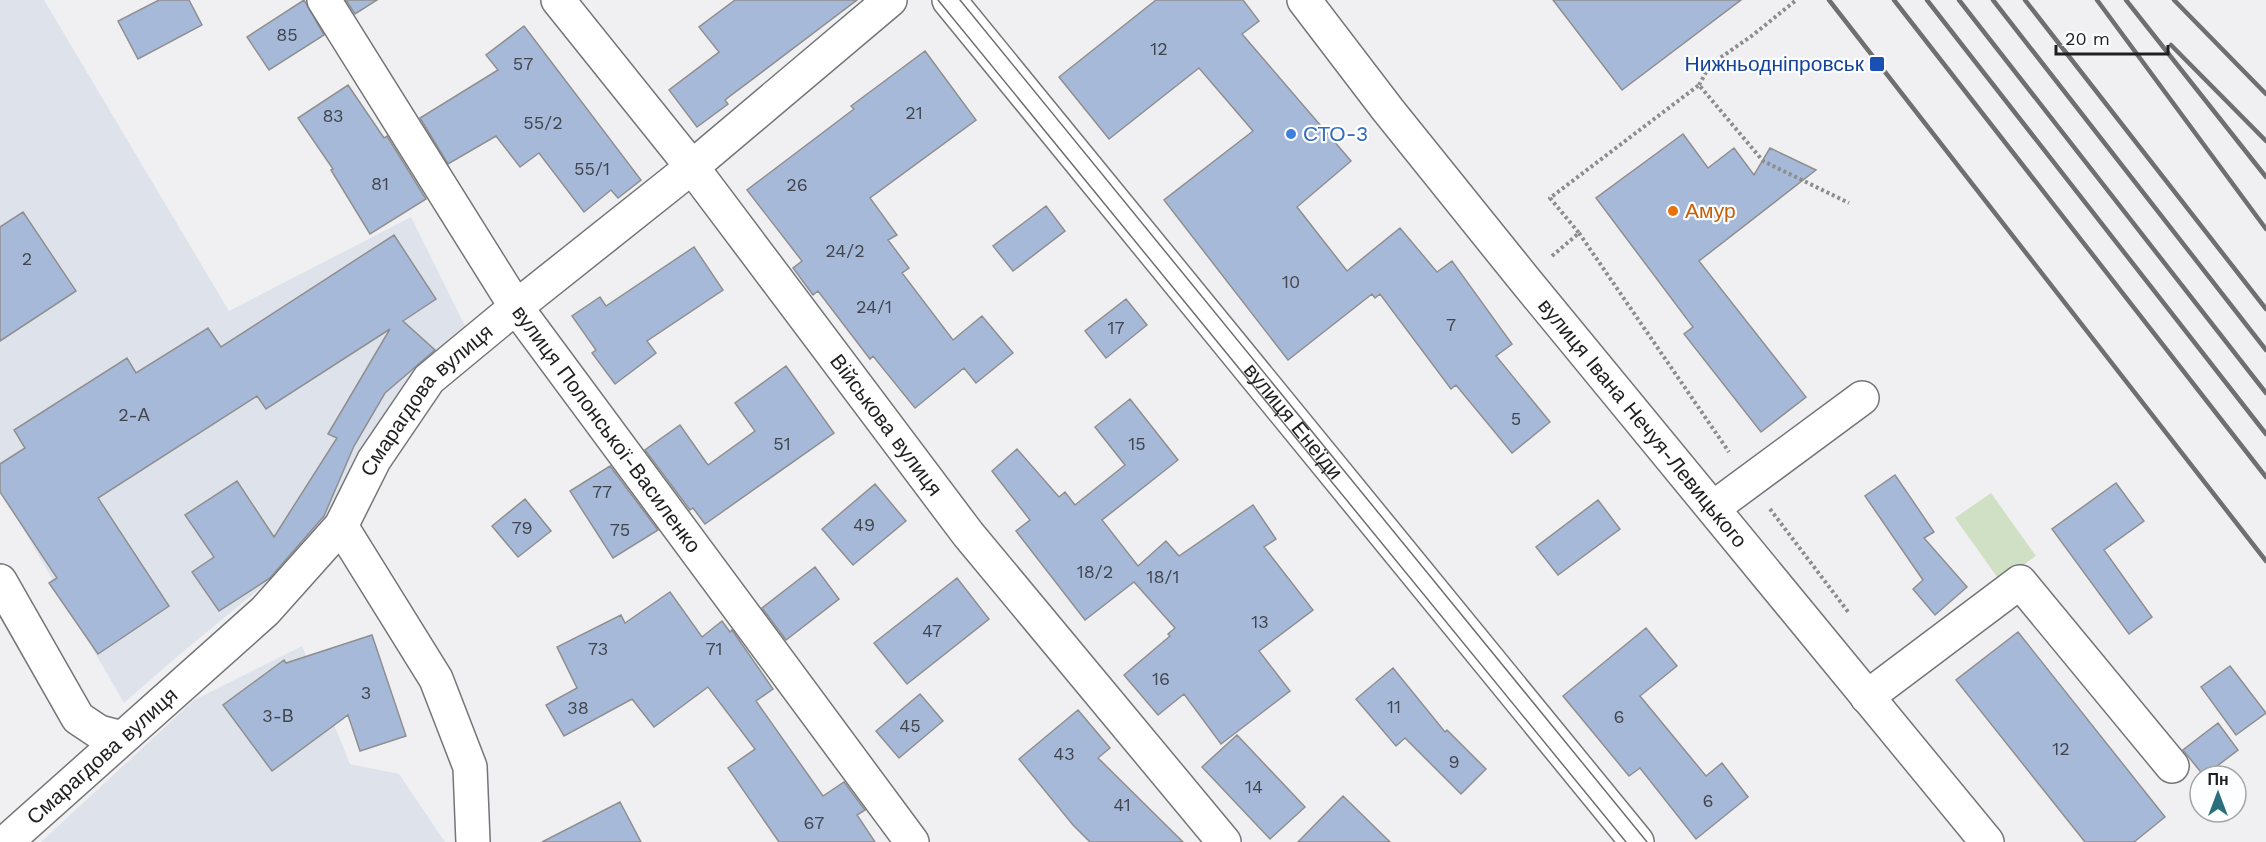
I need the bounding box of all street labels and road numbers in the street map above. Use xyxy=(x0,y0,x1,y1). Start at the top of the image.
street label: вулиця Івана Нечуя-Левицького xyxy=(1533,293,1753,552)
street label: вулиця Полонської-Василенко xyxy=(507,300,706,557)
street label: Смарагдова вулиця xyxy=(355,319,497,480)
street label: Військова вулиця xyxy=(825,349,948,501)
street label: вулиця Енеїди xyxy=(1239,358,1348,484)
street label: Смарагдова вулиця xyxy=(21,682,182,829)

